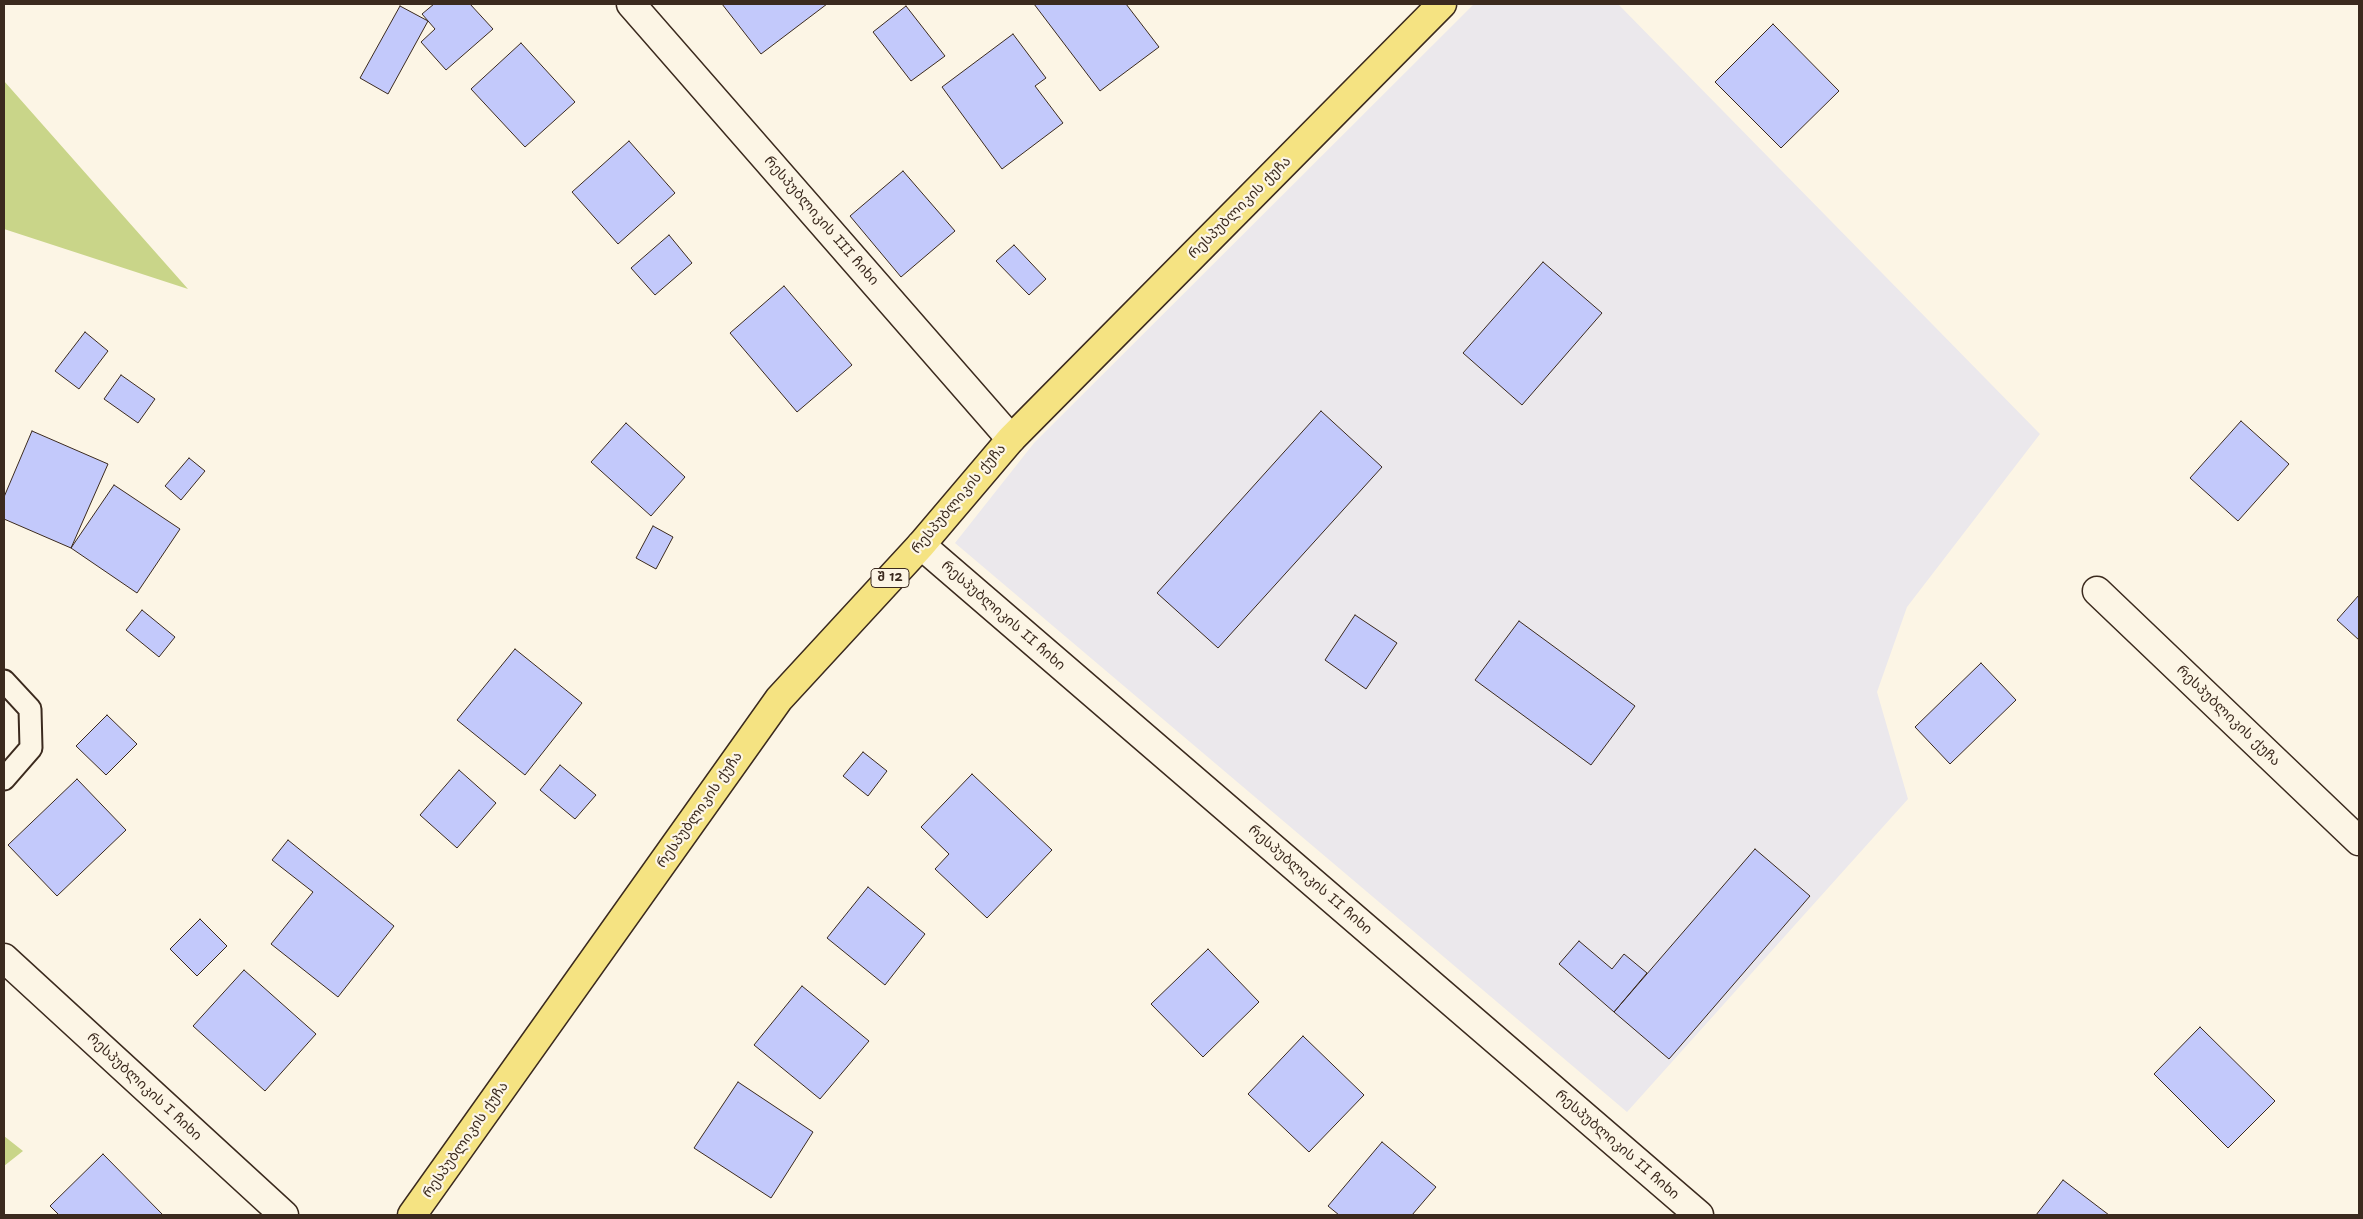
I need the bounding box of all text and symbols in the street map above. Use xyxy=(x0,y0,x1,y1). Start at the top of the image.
street label: რესპუბლიკის III ჩიხი xyxy=(760,153,882,289)
street label: რესპუბლიკის ქუჩა xyxy=(1185,153,1295,263)
street label: რესპუბლიკის ქუჩა xyxy=(908,441,1010,557)
street label: რესპუბლიკის II ჩიხი xyxy=(938,558,1068,674)
road number: შ 12 xyxy=(871,568,909,588)
street label: რესპუბლიკის ქუჩა xyxy=(2173,662,2283,770)
street label: რესპუბლიკის ქუჩა xyxy=(654,749,746,871)
street label: რესპუბლიკის II ჩიხი xyxy=(1245,822,1375,938)
street label: რესპუბლიკის I ჩიხი xyxy=(83,1030,205,1144)
street label: რესპუბლიკის ქუჩა xyxy=(420,1079,512,1201)
street label: რესპუბლიკის II ჩიხი xyxy=(1552,1087,1682,1203)

